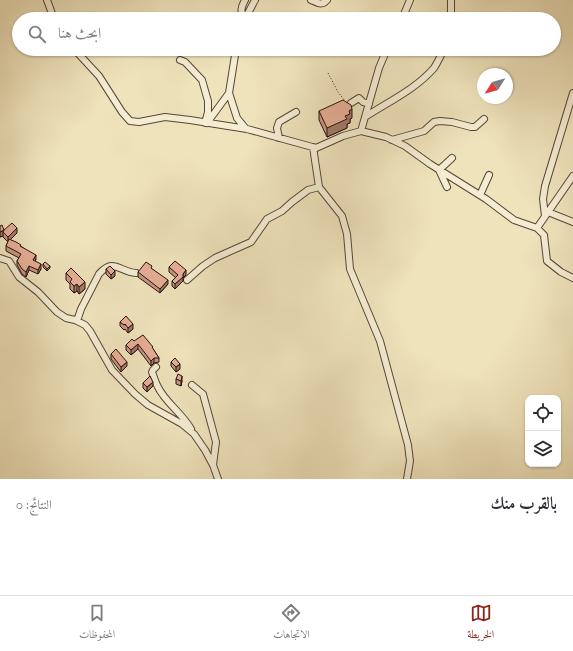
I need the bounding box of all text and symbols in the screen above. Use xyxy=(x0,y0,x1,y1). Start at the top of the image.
search box xyxy=(12,12,561,56)
icon: search xyxy=(26,23,48,45)
text: ابحث هنا xyxy=(58,24,101,45)
north arrow xyxy=(477,68,513,104)
map controls xyxy=(525,395,561,467)
button: locate xyxy=(525,395,561,431)
button: layers xyxy=(525,431,561,467)
text: بالقرب منك xyxy=(491,493,557,517)
text: النتائج: 0 xyxy=(16,497,52,515)
tab: المحفوظات xyxy=(79,602,115,645)
tab: الاتجاهات xyxy=(273,602,310,645)
tab: الخريطة xyxy=(467,602,494,645)

